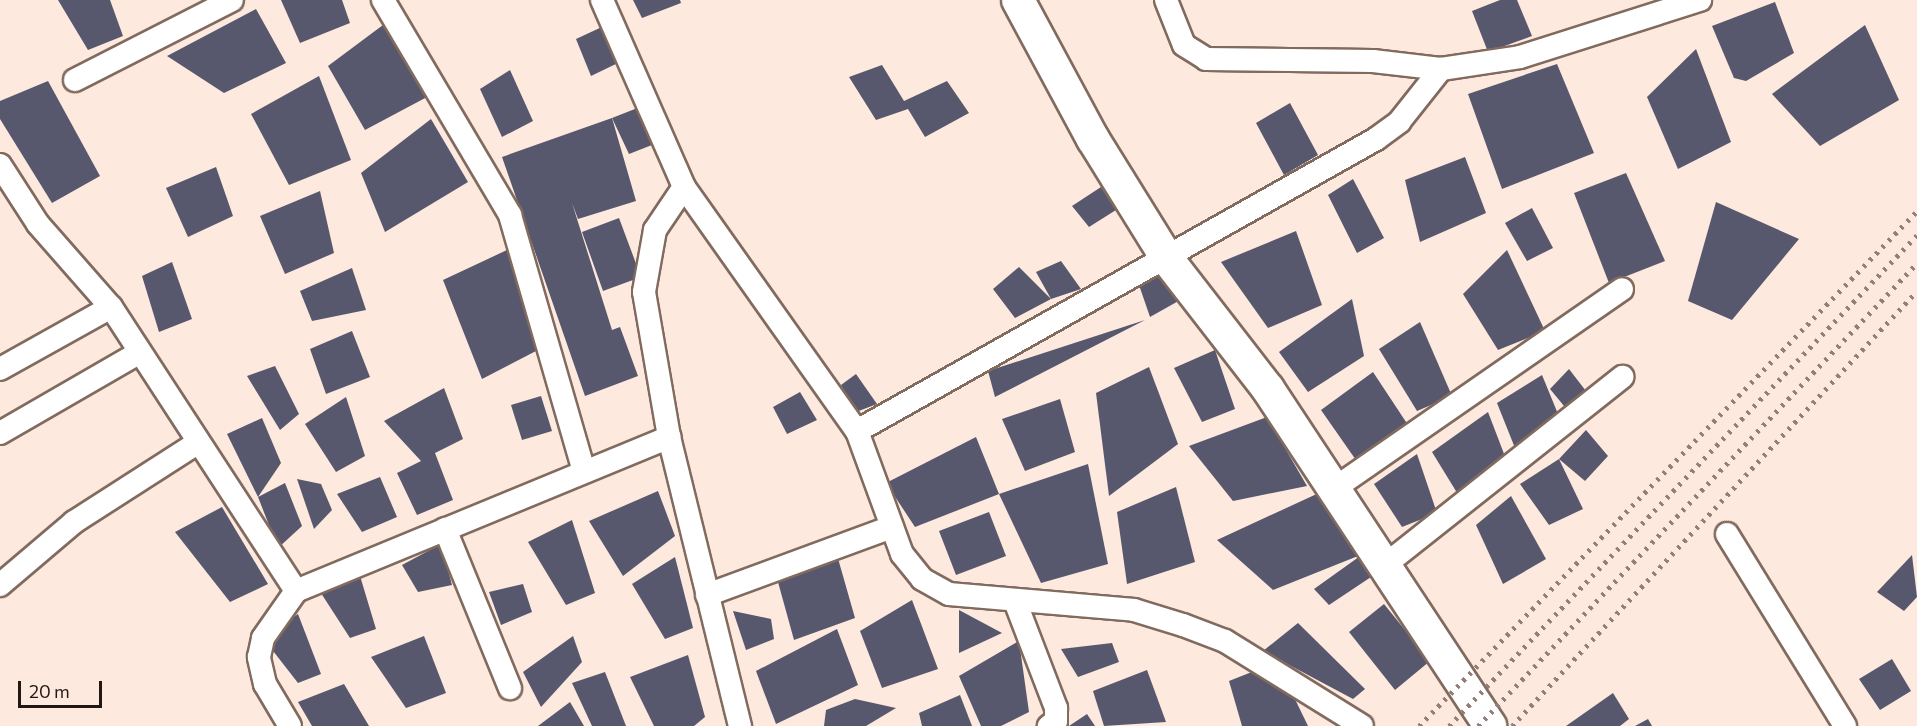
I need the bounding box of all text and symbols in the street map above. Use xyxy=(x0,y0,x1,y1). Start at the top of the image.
scale bar xyxy=(21,669,105,707)
text: 20 m xyxy=(29,680,70,702)

